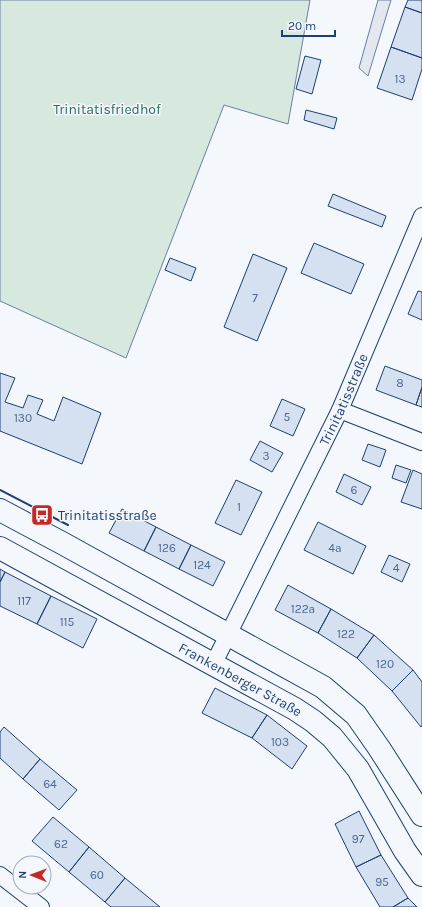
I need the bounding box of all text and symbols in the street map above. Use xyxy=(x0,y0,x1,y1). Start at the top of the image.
scale bar xyxy=(282,12,335,38)
text: 20 m xyxy=(288,19,316,33)
house number: 13 xyxy=(394,72,406,86)
park label: Trinitatisfriedhof xyxy=(53,101,161,118)
house number: 7 xyxy=(252,291,258,305)
street label: Trinitatisstraße xyxy=(316,351,372,448)
house number: 8 xyxy=(396,376,404,390)
house number: 5 xyxy=(284,410,291,424)
house number: 130 xyxy=(14,411,32,425)
house number: 3 xyxy=(262,449,270,463)
house number: 6 xyxy=(351,483,358,497)
house number: 1 xyxy=(237,500,241,514)
bus stop icon: Trinitatisstraße xyxy=(29,502,55,528)
place label: Trinitatisstraße xyxy=(58,507,157,524)
house number: 126 xyxy=(158,541,176,555)
house number: 4a xyxy=(328,541,342,555)
house number: 124 xyxy=(193,558,211,572)
house number: 4 xyxy=(393,561,400,575)
house number: 117 xyxy=(17,594,31,608)
house number: 122a xyxy=(291,602,315,616)
house number: 115 xyxy=(60,615,75,629)
house number: 122 xyxy=(337,627,355,641)
street label: Frankenberger Straße xyxy=(176,639,305,720)
house number: 120 xyxy=(376,657,394,671)
house number: 103 xyxy=(271,735,289,749)
house number: 64 xyxy=(43,777,57,791)
house number: 97 xyxy=(352,832,365,846)
house number: 62 xyxy=(54,837,68,851)
north arrow xyxy=(12,855,52,895)
house number: 60 xyxy=(90,868,104,882)
text: N xyxy=(16,871,29,879)
house number: 95 xyxy=(375,875,389,889)

